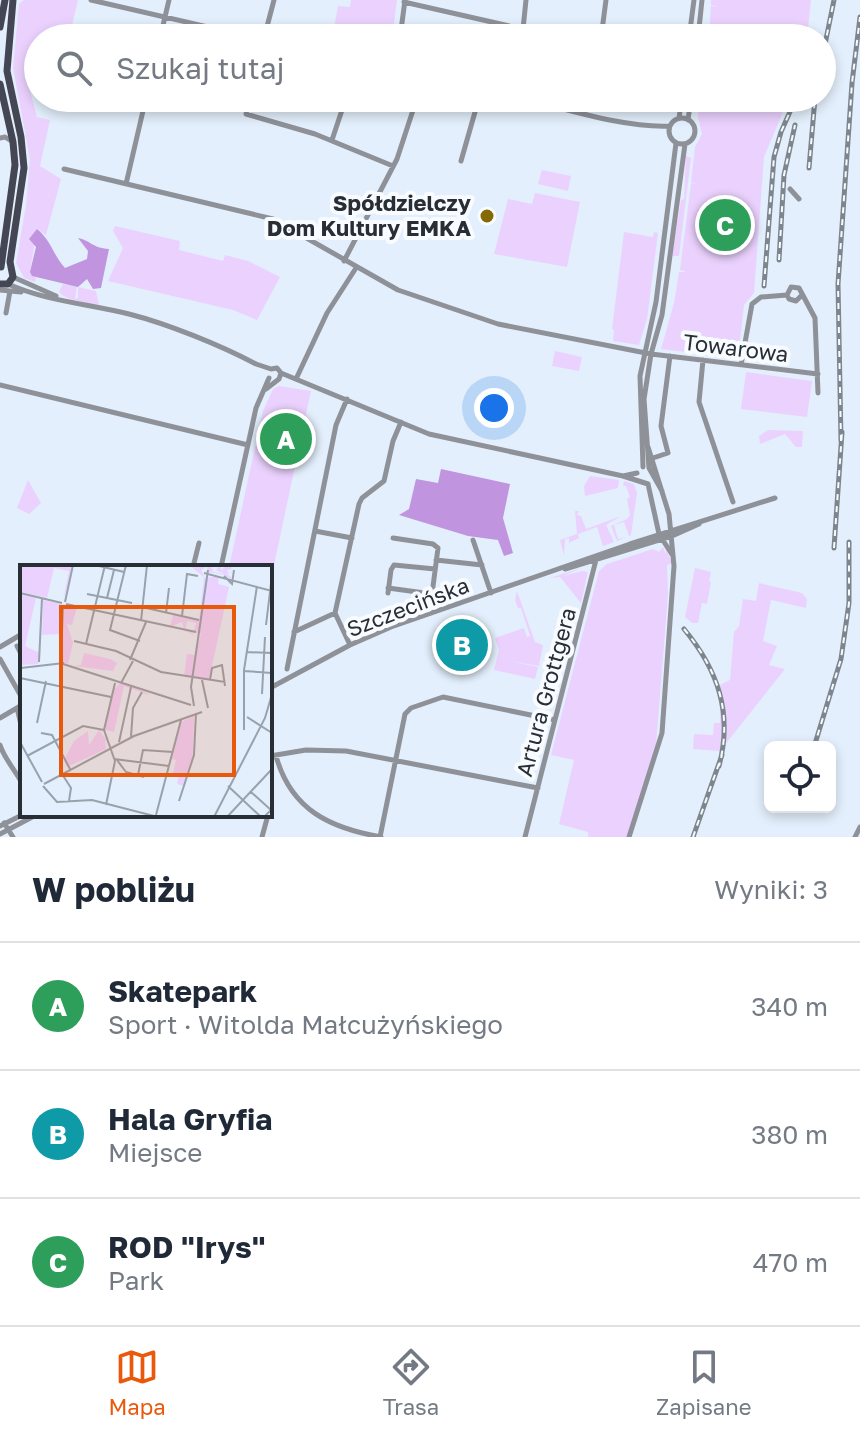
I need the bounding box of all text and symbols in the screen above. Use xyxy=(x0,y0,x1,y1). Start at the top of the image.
search box xyxy=(24,24,836,112)
icon: search xyxy=(52,46,96,90)
text: Szukaj tutaj xyxy=(116,50,285,86)
place label: Spółdzielczy Dom Kultury EMKA xyxy=(267,189,471,241)
pin: C xyxy=(699,195,751,255)
marker: Spółdzielczy Dom Kultury EMKA xyxy=(478,207,496,225)
street label: Towarowa xyxy=(682,328,790,367)
your location xyxy=(474,388,514,428)
pin: A xyxy=(260,409,312,469)
inset map xyxy=(20,565,272,817)
street label: Szczecińska xyxy=(343,571,473,642)
street label: Artura Grottgera xyxy=(510,604,581,779)
pin: B xyxy=(436,615,488,675)
map controls xyxy=(764,741,836,813)
button: locate xyxy=(764,741,836,813)
text: W pobliżu xyxy=(32,869,195,909)
text: Wyniki: 3 xyxy=(714,874,828,905)
text: Skatepark xyxy=(108,973,257,1009)
text: A xyxy=(49,991,67,1022)
text: 340 m xyxy=(751,991,828,1022)
text: Sport · Witolda Małcużyńskiego xyxy=(108,1009,503,1040)
text: Hala Gryfia xyxy=(108,1101,273,1137)
text: B xyxy=(49,1119,67,1150)
text: 380 m xyxy=(751,1119,828,1150)
text: Miejsce xyxy=(108,1137,202,1168)
text: ROD "Irys" xyxy=(108,1229,266,1265)
text: C xyxy=(49,1247,67,1278)
text: 470 m xyxy=(753,1247,828,1278)
text: Park xyxy=(108,1265,164,1296)
tab: Mapa xyxy=(108,1345,166,1420)
tab: Trasa xyxy=(383,1345,439,1420)
tab: Zapisane xyxy=(656,1345,752,1420)

